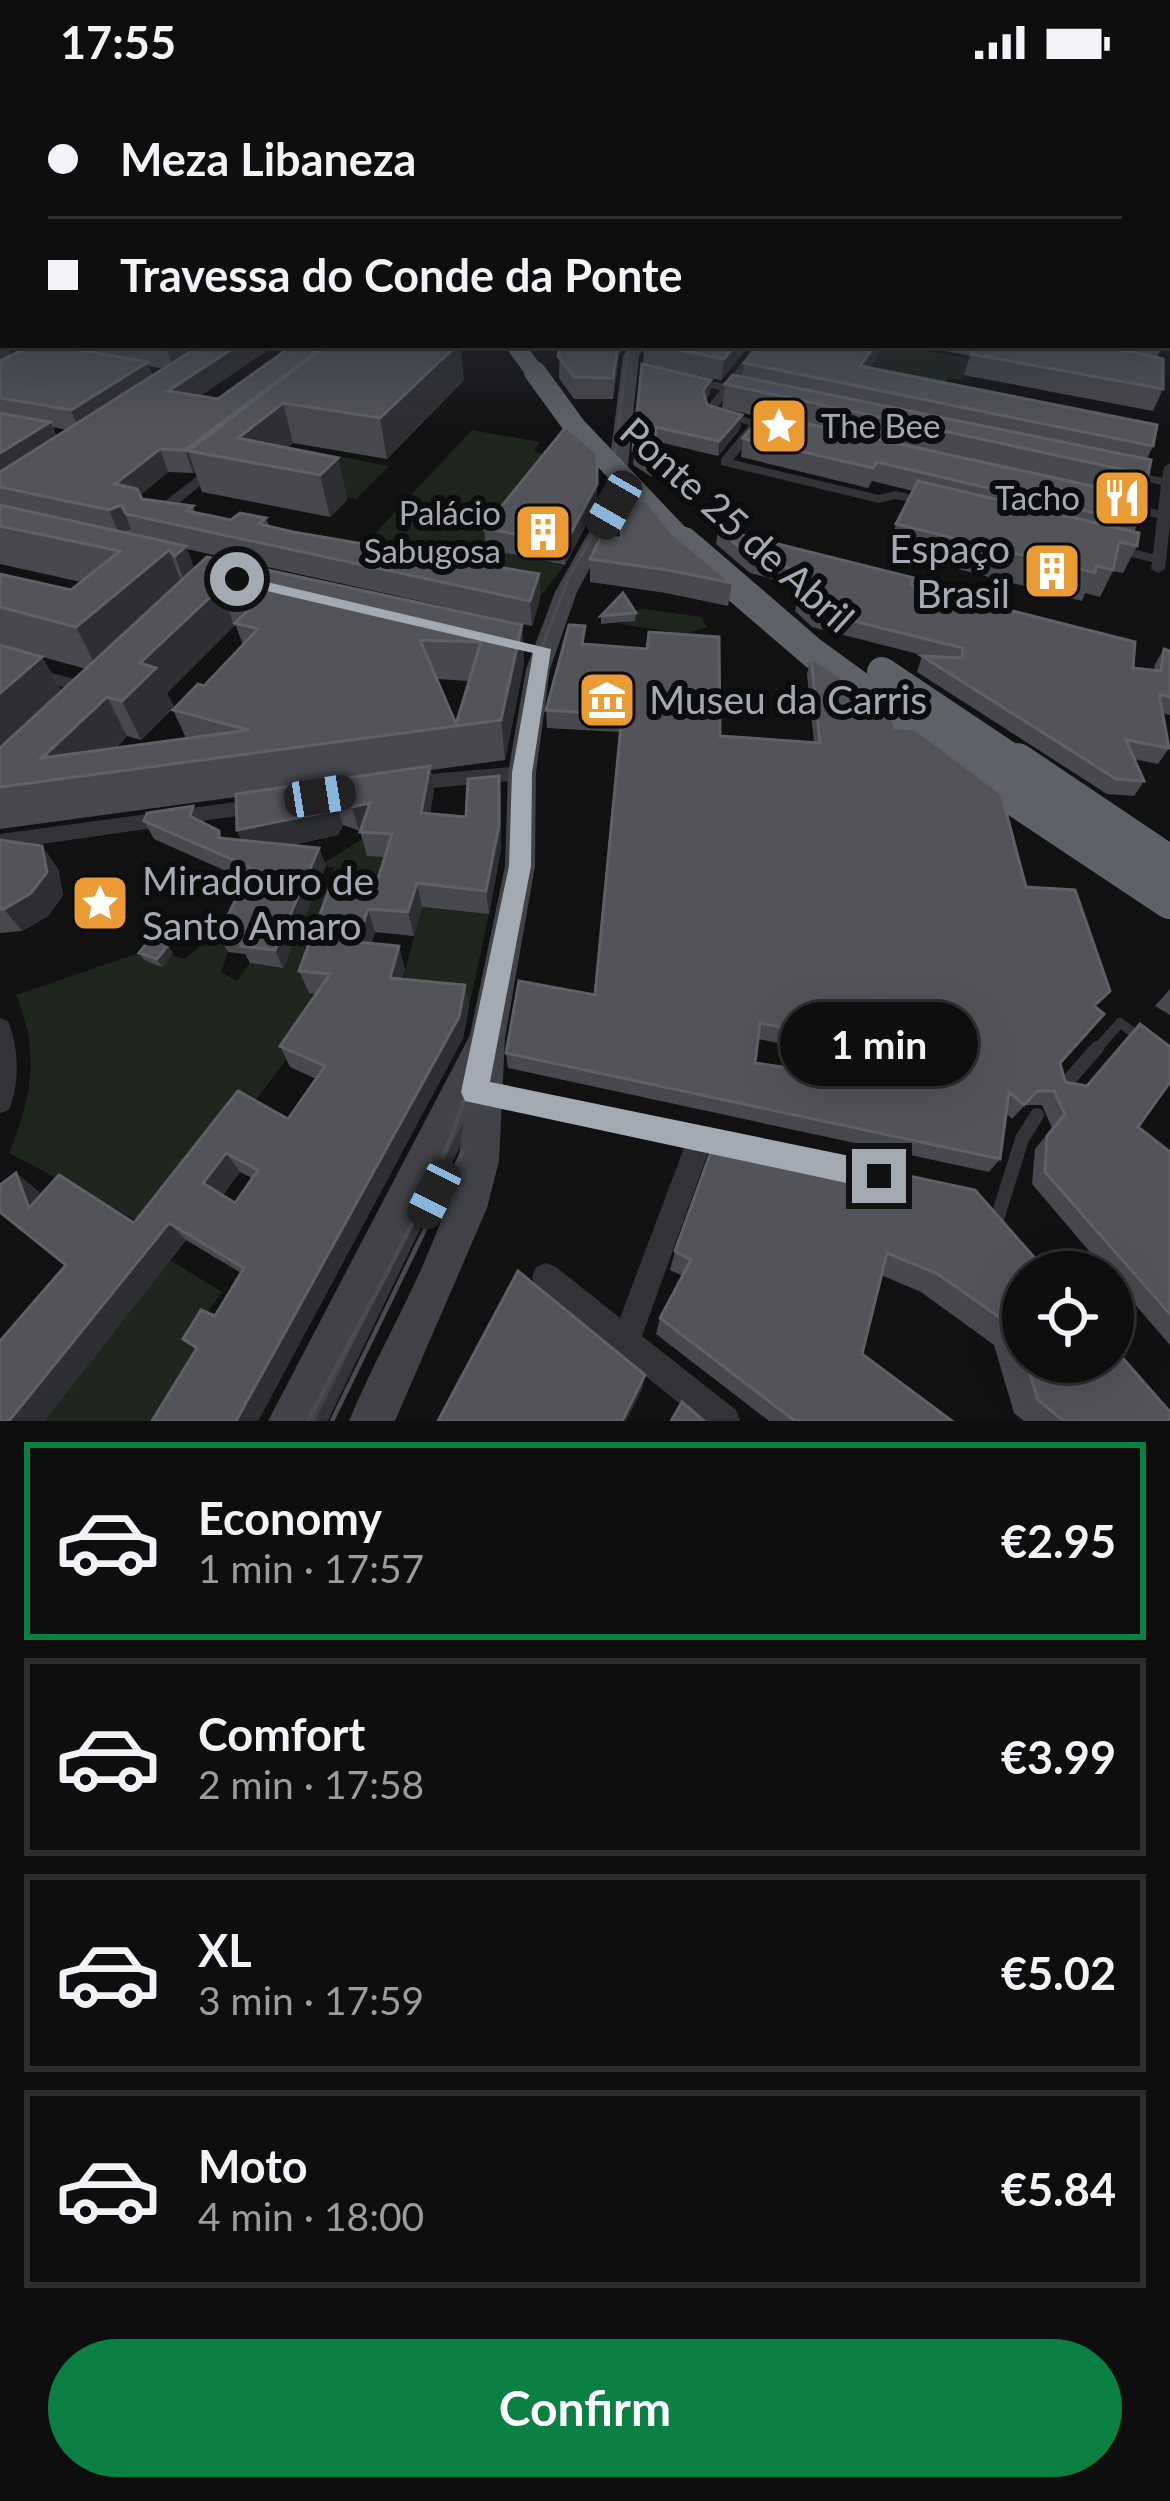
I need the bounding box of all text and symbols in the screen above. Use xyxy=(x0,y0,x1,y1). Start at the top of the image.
text: 17:55 xyxy=(60,15,176,69)
text: Meza Libaneza xyxy=(120,132,416,186)
text: Travessa do Conde da Ponte xyxy=(120,248,683,302)
place icon: The Bee xyxy=(748,395,810,457)
place label: The Bee xyxy=(821,405,940,445)
street label: Ponte 25 de Abril xyxy=(612,408,864,641)
car xyxy=(580,465,648,545)
restaurant icon: Tacho xyxy=(1091,467,1153,529)
place label: Tacho xyxy=(995,477,1080,517)
place label: Palácio Sabugosa xyxy=(364,492,501,570)
building icon: Palácio Sabugosa xyxy=(512,501,574,563)
place label: Espaço Brasil xyxy=(889,525,1010,616)
building icon: Espaço Brasil xyxy=(1021,540,1083,602)
route start xyxy=(210,552,264,606)
museum icon: Museu da Carris xyxy=(576,669,638,731)
place label: Museu da Carris xyxy=(649,676,927,722)
car xyxy=(282,773,358,819)
place label: Miradouro de Santo Amaro xyxy=(142,857,374,948)
place icon: Miradouro de Santo Amaro xyxy=(69,872,131,934)
callout: 1 min xyxy=(780,1002,978,1086)
text: 1 min xyxy=(831,1021,927,1067)
route end xyxy=(852,1149,906,1203)
car xyxy=(402,1154,466,1234)
map controls xyxy=(1002,1251,1134,1383)
button: locate xyxy=(1002,1251,1134,1383)
icon: car xyxy=(54,1487,162,1595)
text: Economy xyxy=(198,1491,382,1545)
text: €2.95 xyxy=(1001,1514,1116,1568)
text: 1 min · 17:57 xyxy=(198,1545,424,1591)
icon: car xyxy=(54,1703,162,1811)
text: Comfort xyxy=(198,1707,365,1761)
text: €3.99 xyxy=(1001,1730,1116,1784)
text: 2 min · 17:58 xyxy=(198,1761,424,1807)
icon: car xyxy=(54,1919,162,2027)
text: XL xyxy=(198,1923,252,1977)
text: €5.02 xyxy=(1001,1946,1116,2000)
text: 3 min · 17:59 xyxy=(198,1977,424,2023)
icon: car xyxy=(54,2135,162,2243)
text: Moto xyxy=(198,2139,308,2193)
text: €5.84 xyxy=(1001,2162,1116,2216)
text: 4 min · 18:00 xyxy=(198,2193,424,2239)
button: Confirm xyxy=(48,2339,1122,2477)

